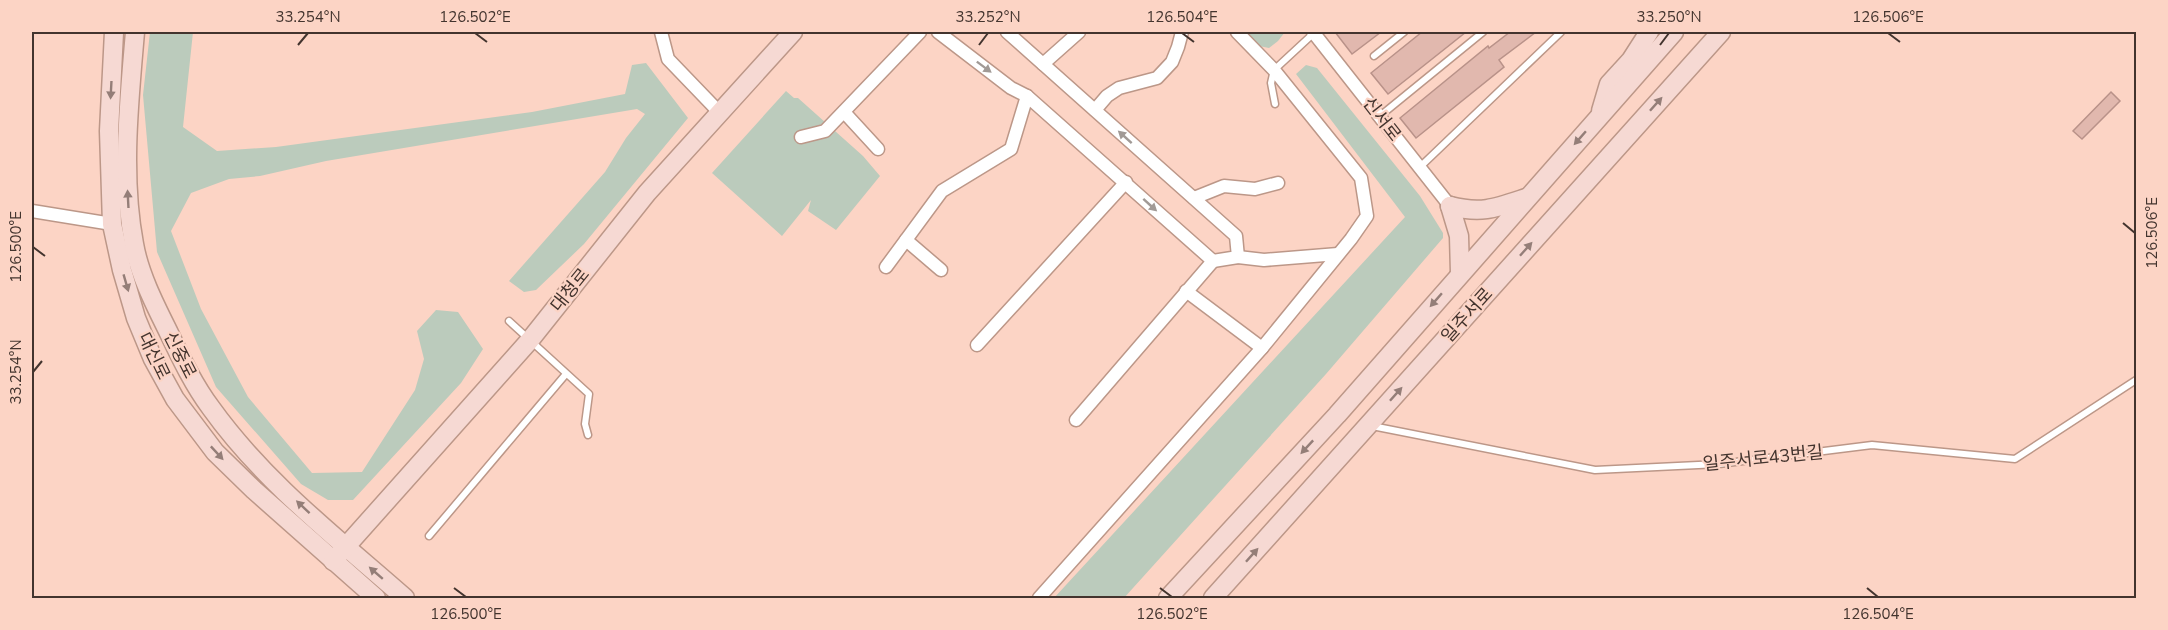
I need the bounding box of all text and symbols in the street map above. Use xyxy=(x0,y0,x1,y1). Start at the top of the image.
text: 33.254°N xyxy=(275,7,341,27)
text: 126.502°E xyxy=(439,7,511,27)
text: 33.252°N xyxy=(955,7,1021,27)
text: 126.504°E xyxy=(1146,7,1218,27)
text: 33.250°N xyxy=(1636,7,1702,27)
text: 126.506°E xyxy=(1852,7,1924,27)
one-way arrow xyxy=(976,61,992,73)
one-way arrow xyxy=(106,80,115,99)
street label: 신서로 xyxy=(1357,92,1407,146)
one-way arrow xyxy=(1649,97,1662,112)
one-way arrow xyxy=(1118,131,1133,144)
one-way arrow xyxy=(1573,131,1586,146)
one-way arrow xyxy=(124,189,133,208)
text: 126.506°E xyxy=(2142,197,2162,269)
one-way arrow xyxy=(1143,198,1158,212)
text: 126.500°E xyxy=(6,211,26,283)
one-way arrow xyxy=(1519,242,1532,257)
street label: 대청로 xyxy=(545,263,595,317)
one-way arrow xyxy=(122,274,131,292)
street label: 일주서로 xyxy=(1436,282,1498,348)
one-way arrow xyxy=(1430,292,1443,307)
street label: 신중로 xyxy=(158,327,202,383)
street label: 대신로 xyxy=(132,328,176,384)
text: 33.254°N xyxy=(6,339,26,405)
one-way arrow xyxy=(1389,387,1403,402)
one-way arrow xyxy=(1301,439,1315,453)
street label: 일주서로43번길 xyxy=(1702,440,1824,476)
one-way arrow xyxy=(210,446,224,461)
one-way arrow xyxy=(295,500,310,514)
one-way arrow xyxy=(1245,548,1258,563)
one-way arrow xyxy=(368,566,383,579)
text: 126.500°E xyxy=(430,604,502,624)
text: 126.502°E xyxy=(1136,604,1208,624)
text: 126.504°E xyxy=(1842,604,1914,624)

